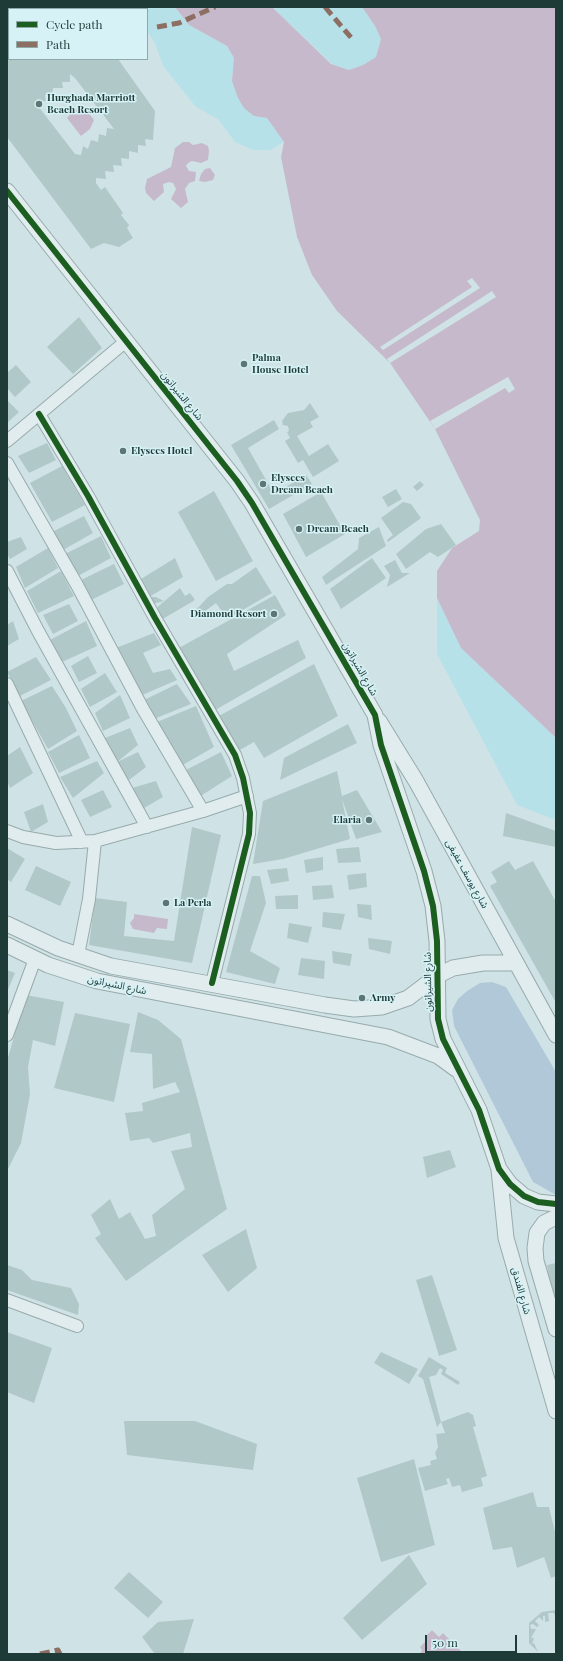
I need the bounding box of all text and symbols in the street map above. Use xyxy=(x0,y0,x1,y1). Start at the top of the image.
legend xyxy=(8,8,148,60)
text: Cycle path xyxy=(46,16,103,32)
text: Path xyxy=(46,36,70,52)
place label: Hurghada Marriott Beach Resort xyxy=(47,92,135,116)
marker: Hurghada Marriott Beach Resort xyxy=(34,99,44,109)
place label: Palma House Hotel xyxy=(252,352,309,376)
marker: Palma House Hotel xyxy=(239,359,249,369)
street label: شارع الشيراتون xyxy=(159,369,205,423)
place label: Elysees Hotel xyxy=(131,445,192,457)
marker: Elysees Hotel xyxy=(118,446,128,456)
place label: Elysees Dream Beach xyxy=(271,472,333,496)
marker: Elysees Dream Beach xyxy=(258,479,268,489)
place label: Dream Beach xyxy=(307,523,369,535)
marker: Dream Beach xyxy=(294,524,304,534)
place label: Diamond Resort xyxy=(190,608,266,620)
marker: Diamond Resort xyxy=(269,609,279,619)
street label: شارع الشيراتون xyxy=(340,640,380,698)
place label: Elaria xyxy=(333,814,361,826)
marker: Elaria xyxy=(364,815,374,825)
street label: شارع يوسف عفيفى xyxy=(443,837,491,911)
place label: La Perla xyxy=(174,897,212,909)
marker: La Perla xyxy=(161,898,171,908)
street label: شارع الشيراتون xyxy=(421,952,435,1012)
street label: شارع الشيراتون xyxy=(86,973,148,997)
place label: Army xyxy=(370,992,395,1004)
marker: Army xyxy=(357,993,367,1003)
street label: شارع الفندق xyxy=(509,1266,533,1316)
scale bar xyxy=(427,1627,519,1653)
text: 50 m xyxy=(432,1634,458,1650)

